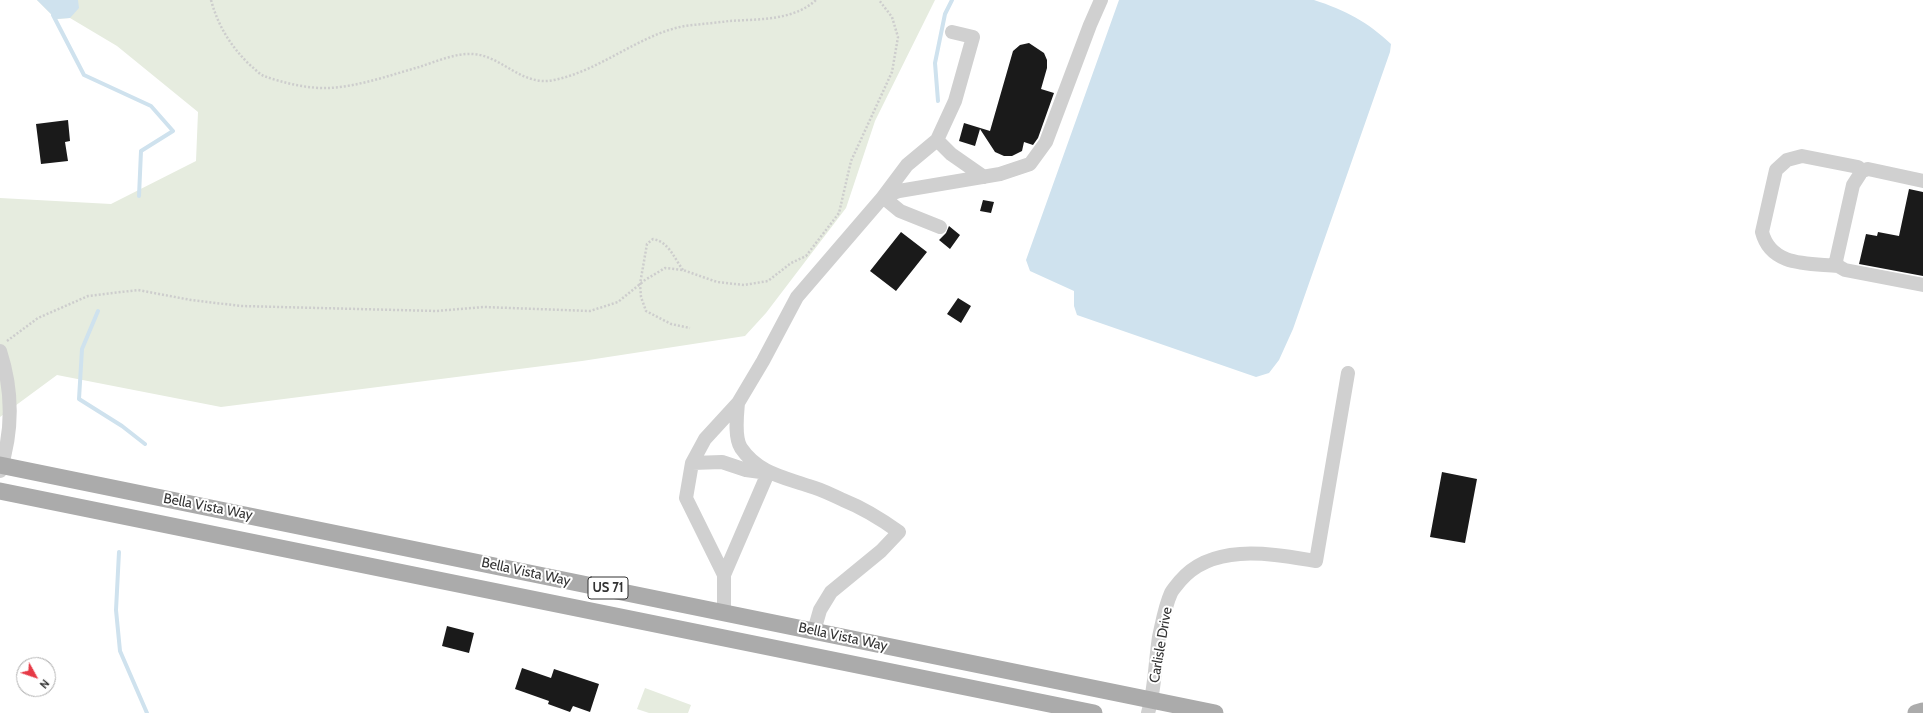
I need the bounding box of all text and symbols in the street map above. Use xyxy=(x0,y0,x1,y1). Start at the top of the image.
street label: Bella Vista Way xyxy=(162,490,254,524)
street label: Bella Vista Way xyxy=(480,554,572,590)
road number: US 71 xyxy=(588,577,628,599)
street label: Carlisle Drive xyxy=(1146,606,1176,684)
street label: Bella Vista Way xyxy=(797,619,889,655)
north arrow xyxy=(16,657,56,697)
text: N xyxy=(37,677,52,692)

